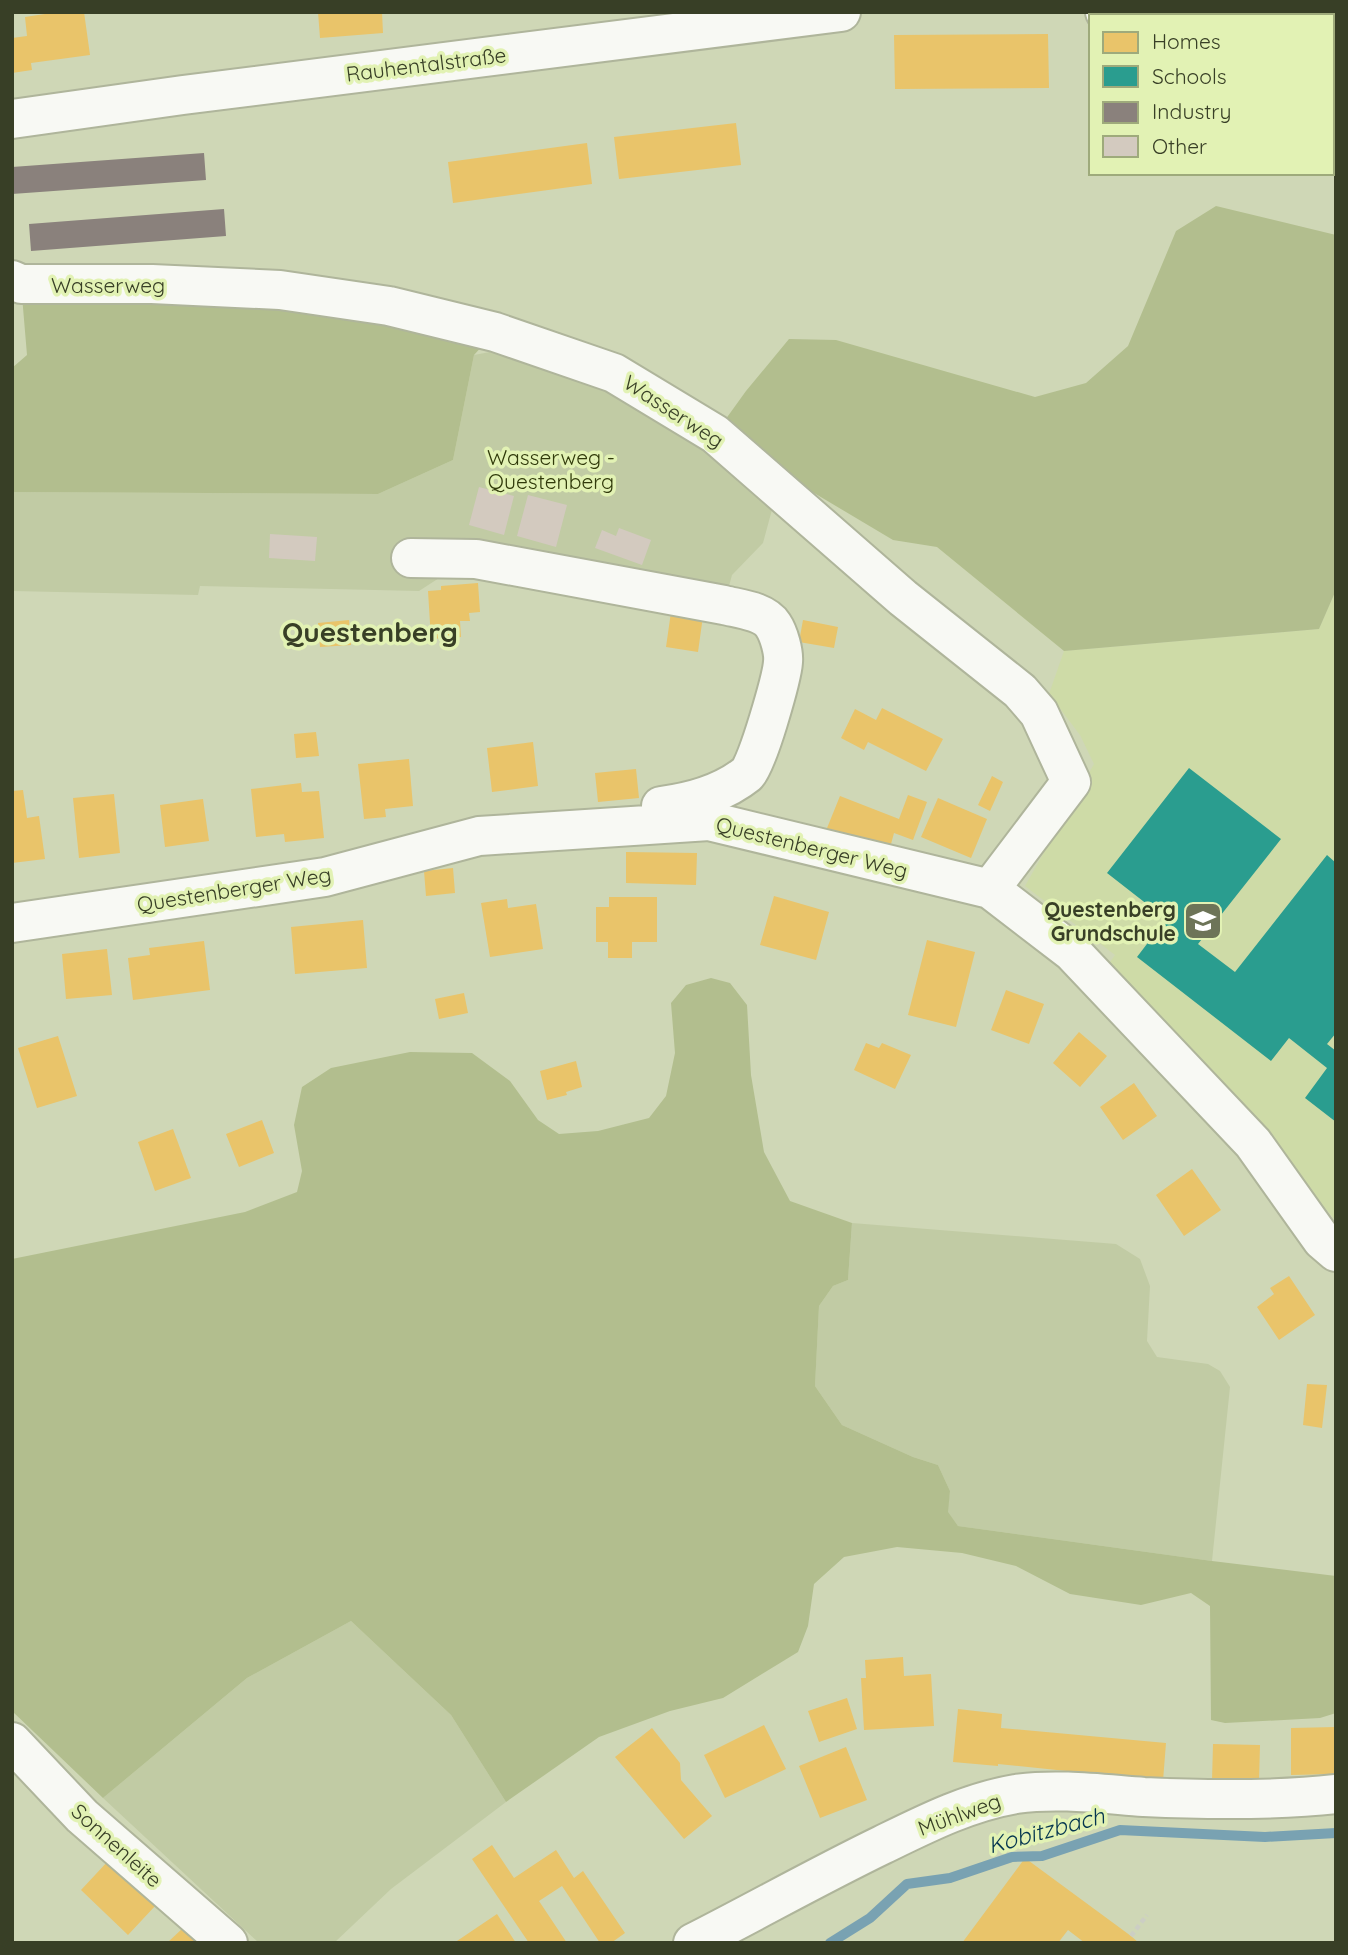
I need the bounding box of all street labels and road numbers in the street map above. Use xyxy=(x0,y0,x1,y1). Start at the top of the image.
street label: Rauhentalstraße xyxy=(344,41,508,87)
street label: Wasserweg xyxy=(51,272,165,298)
street label: Wasserweg xyxy=(619,369,729,453)
street label: Questenberger Weg xyxy=(714,811,910,883)
street label: Questenberger Weg xyxy=(135,861,333,917)
street label: Mühlweg xyxy=(914,1787,1004,1841)
street label: Sonnenleite xyxy=(66,1798,168,1892)

